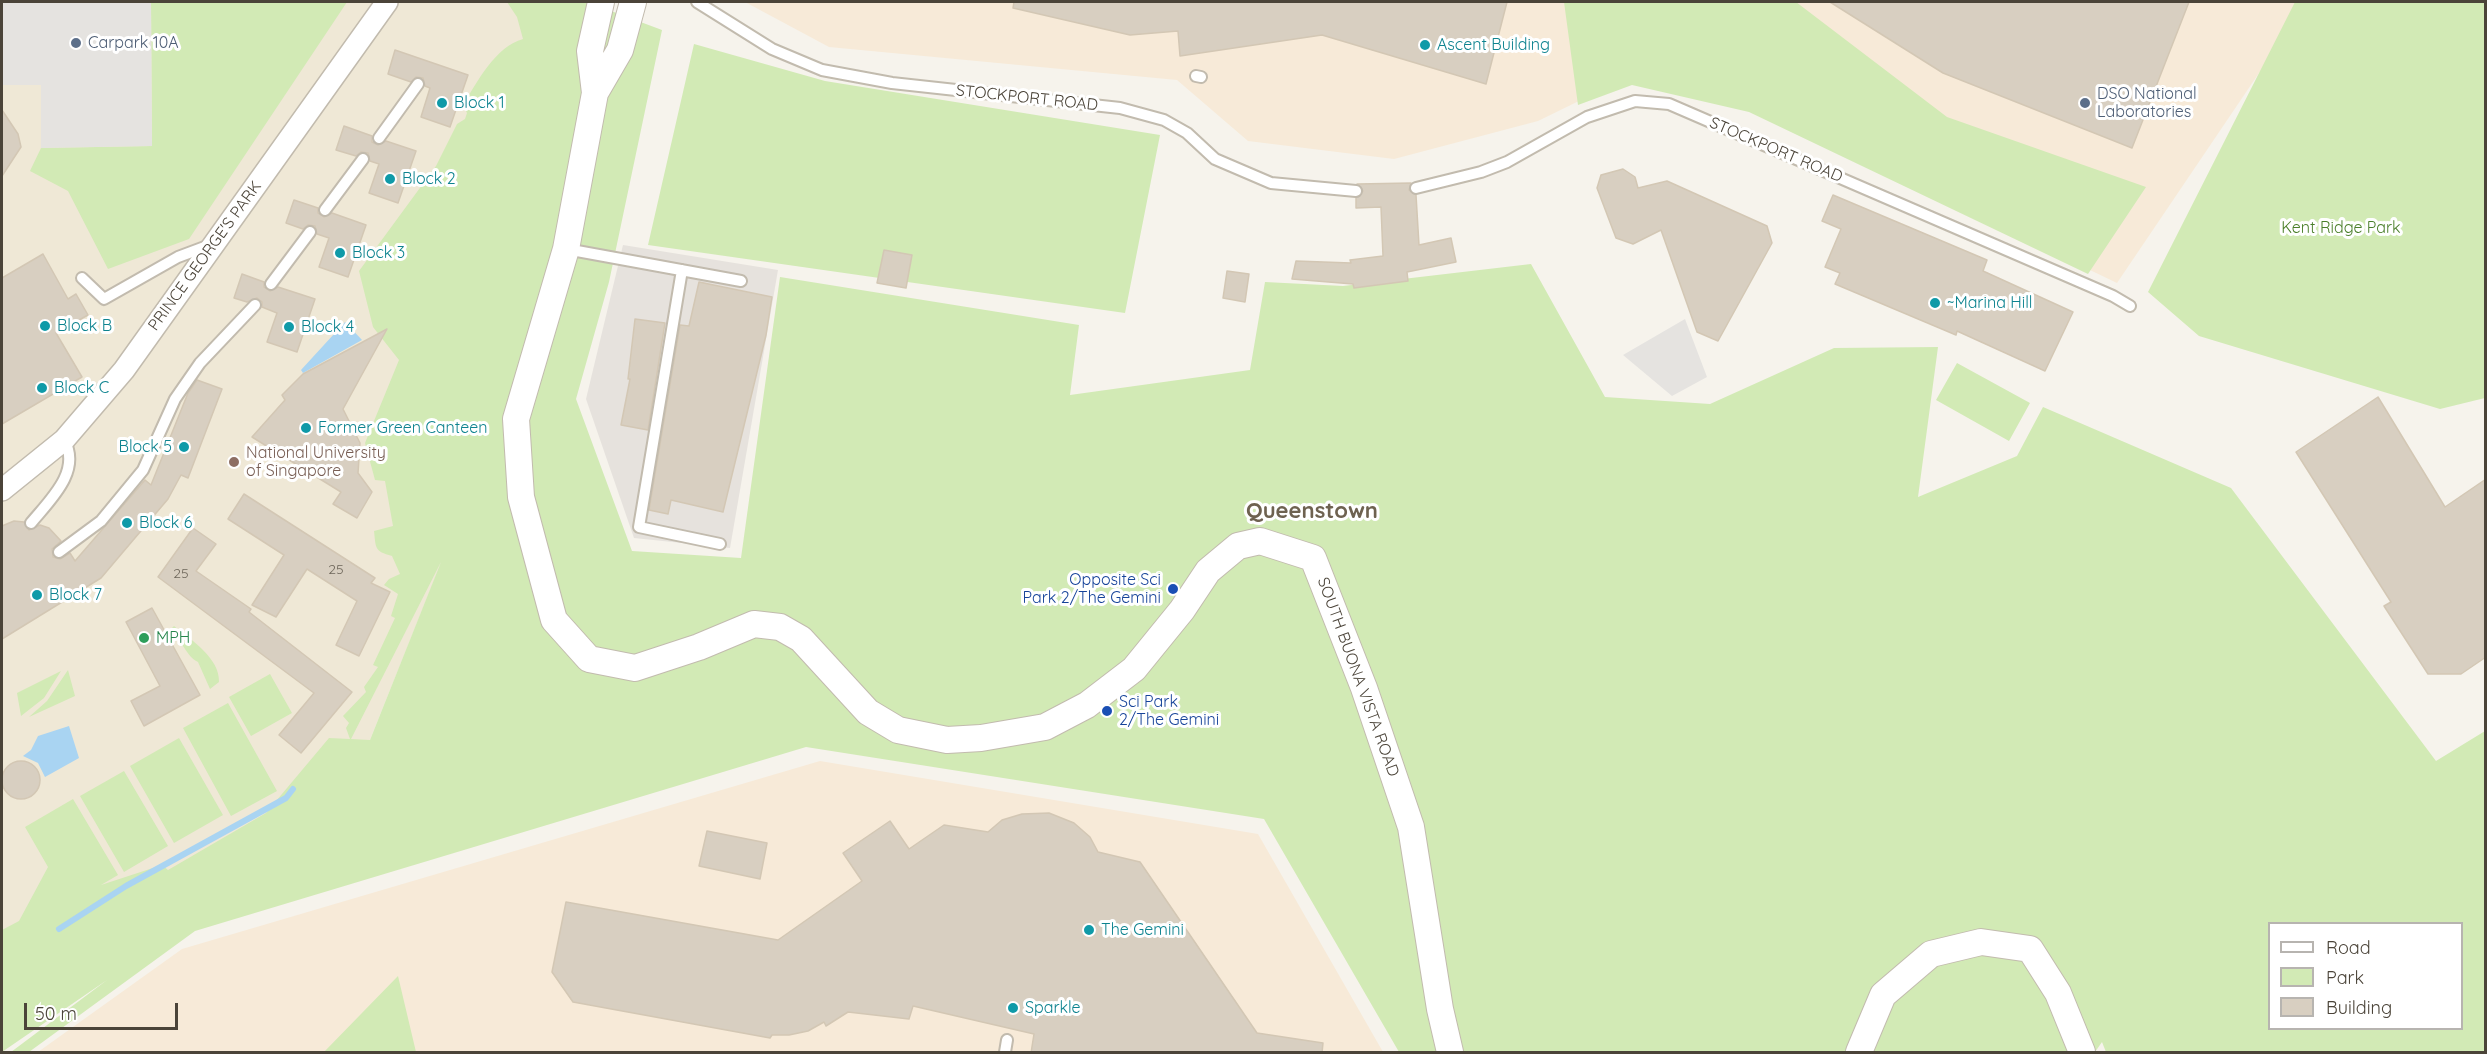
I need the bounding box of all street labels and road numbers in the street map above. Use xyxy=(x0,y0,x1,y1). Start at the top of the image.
street label: STOCKPORT ROAD xyxy=(955,81,1099,115)
street label: STOCKPORT ROAD xyxy=(1707,113,1845,187)
street label: PRINCE GEORGE'S PARK xyxy=(144,177,266,335)
street label: SOUTH BUONA VISTA ROAD xyxy=(1313,575,1403,779)

